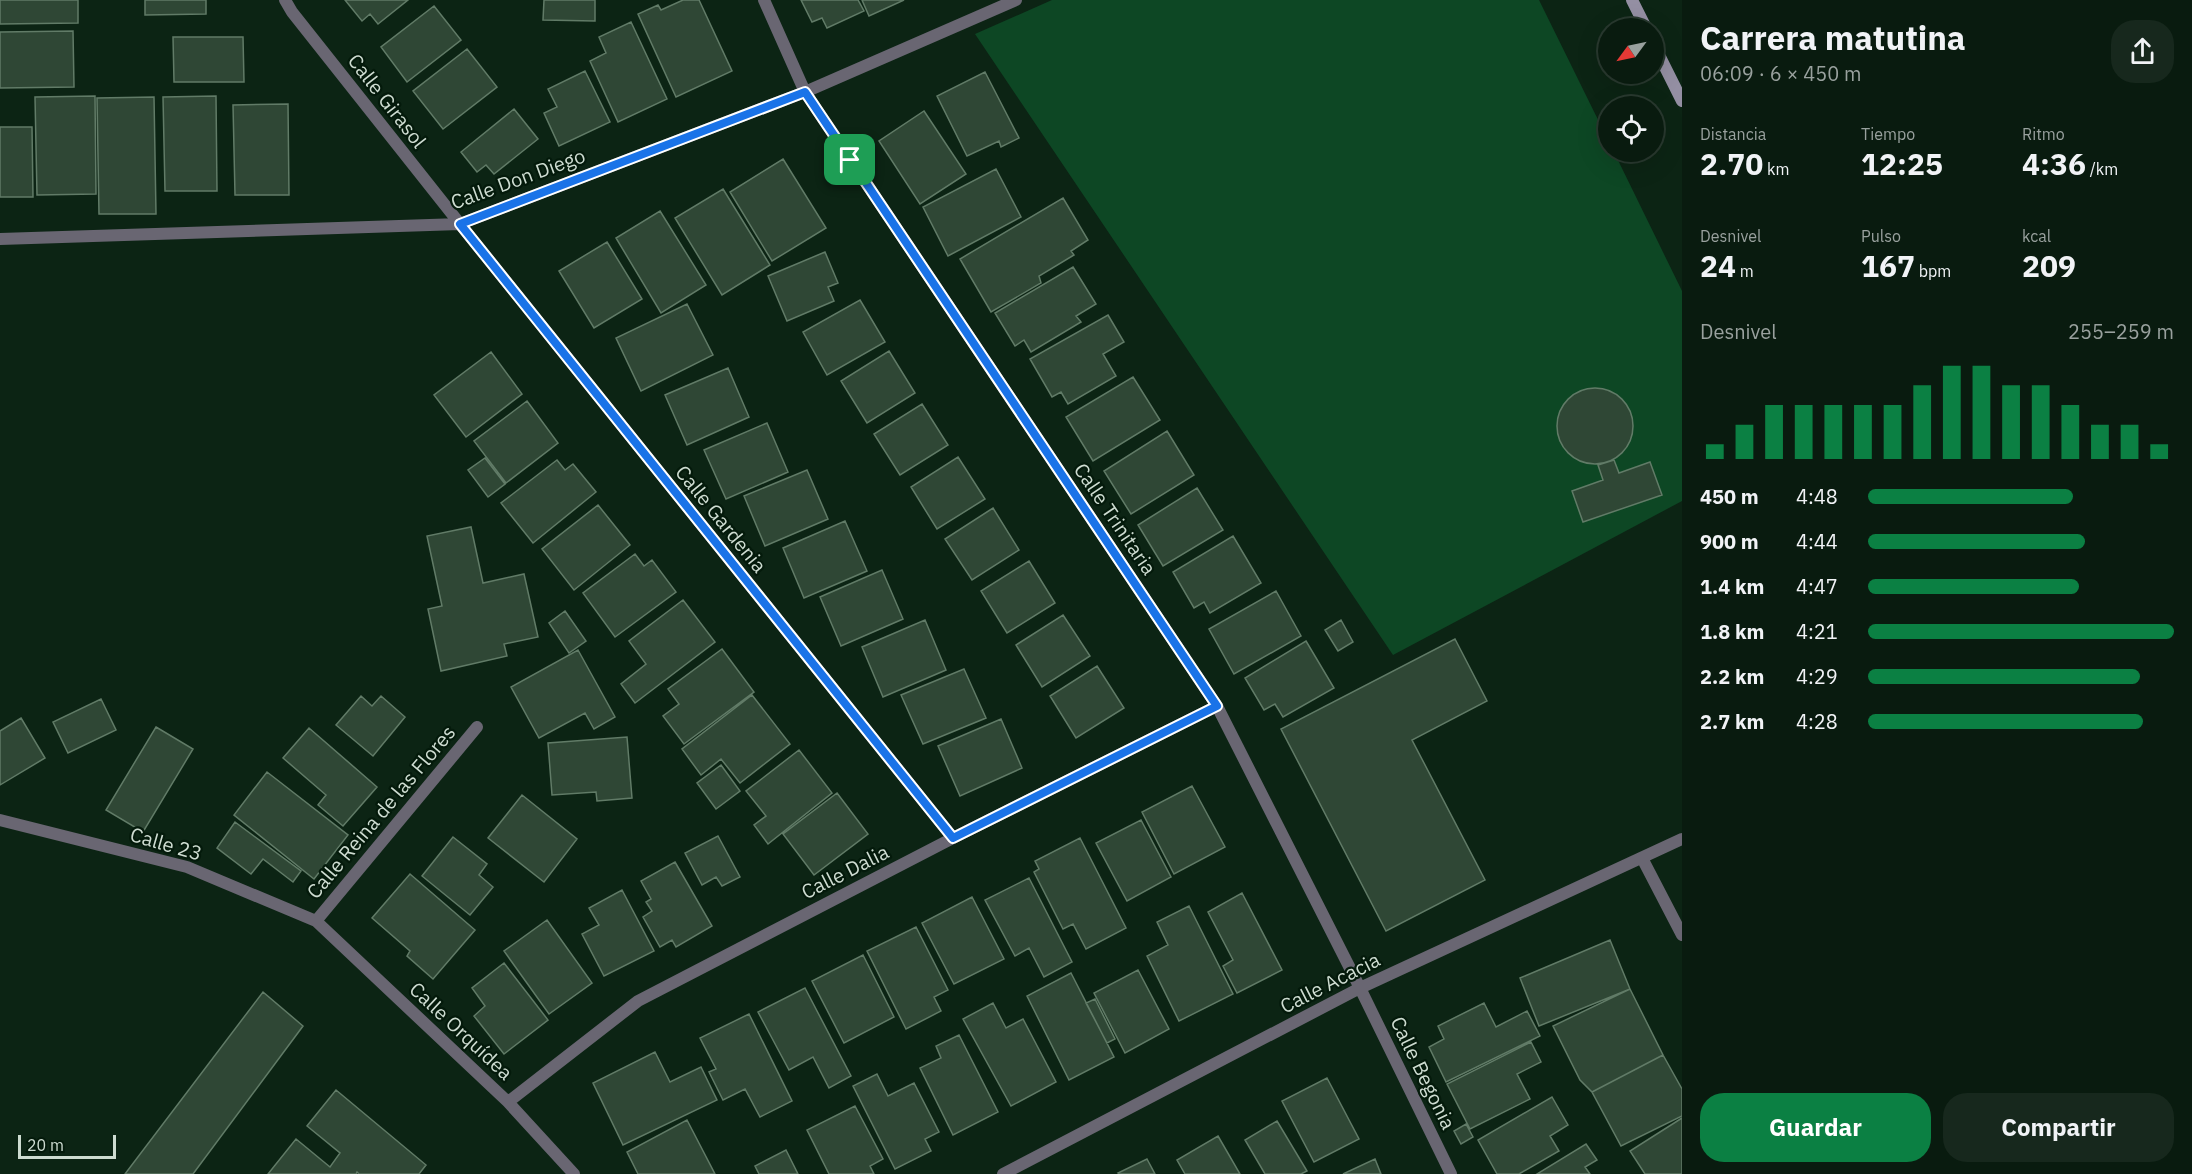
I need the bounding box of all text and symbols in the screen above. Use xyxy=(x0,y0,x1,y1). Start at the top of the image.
text: Carrera matutina xyxy=(1700,16,1966,59)
north arrow xyxy=(1598,18,1664,84)
map controls xyxy=(1598,18,1664,162)
button: share xyxy=(2111,20,2174,83)
street label: Calle Girasol xyxy=(342,48,433,153)
text: 06:09 · 6 × 450 m xyxy=(1700,60,1861,87)
button: locate xyxy=(1598,96,1664,162)
text: Distancia xyxy=(1700,124,1766,144)
text: Tiempo xyxy=(1861,124,1915,144)
text: Ritmo xyxy=(2022,124,2065,144)
pin xyxy=(824,134,875,185)
street label: Calle Don Diego xyxy=(447,142,589,215)
icon: arrive xyxy=(833,143,866,176)
text: 2.70 xyxy=(1700,144,1763,183)
text: 12:25 xyxy=(1861,144,1943,183)
text: 4:36 xyxy=(2022,144,2086,183)
text: km xyxy=(1763,159,1790,179)
text: /km xyxy=(2086,159,2118,179)
text: Desnivel xyxy=(1700,226,1761,246)
text: Pulso xyxy=(1861,226,1901,246)
text: kcal xyxy=(2022,226,2051,246)
text: 24 xyxy=(1700,246,1736,285)
text: 167 xyxy=(1861,246,1915,285)
text: 209 xyxy=(2022,246,2076,285)
text: m xyxy=(1736,261,1754,281)
text: bpm xyxy=(1915,261,1951,281)
text: Desnivel xyxy=(1700,318,1777,345)
text: 255–259 m xyxy=(2068,318,2174,345)
street label: Calle Trinitaria xyxy=(1068,457,1163,580)
street label: Calle Gardenia xyxy=(670,459,773,578)
text: 450 m xyxy=(1700,483,1759,510)
text: 4:48 xyxy=(1796,483,1838,510)
text: 900 m xyxy=(1700,528,1759,555)
text: 4:44 xyxy=(1796,528,1838,555)
text: 1.4 km xyxy=(1700,573,1764,600)
text: 4:47 xyxy=(1796,573,1838,600)
text: 1.8 km xyxy=(1700,618,1764,645)
text: 4:21 xyxy=(1796,618,1838,645)
text: 2.2 km xyxy=(1700,663,1764,690)
text: 4:29 xyxy=(1796,663,1838,690)
text: 2.7 km xyxy=(1700,708,1764,735)
text: 4:28 xyxy=(1796,708,1838,735)
street label: Calle Reina de las Flores xyxy=(300,719,461,904)
street label: Calle 23 xyxy=(127,820,205,867)
street label: Calle Dalia xyxy=(796,838,893,905)
street label: Calle Acacia xyxy=(1275,946,1385,1019)
street label: Calle Orquídea xyxy=(404,976,519,1086)
street label: Calle Begonia xyxy=(1385,1012,1463,1134)
button: Guardar xyxy=(1700,1093,1931,1162)
button: Compartir xyxy=(1943,1093,2174,1162)
scale bar xyxy=(18,1132,116,1160)
text: 20 m xyxy=(27,1135,64,1155)

